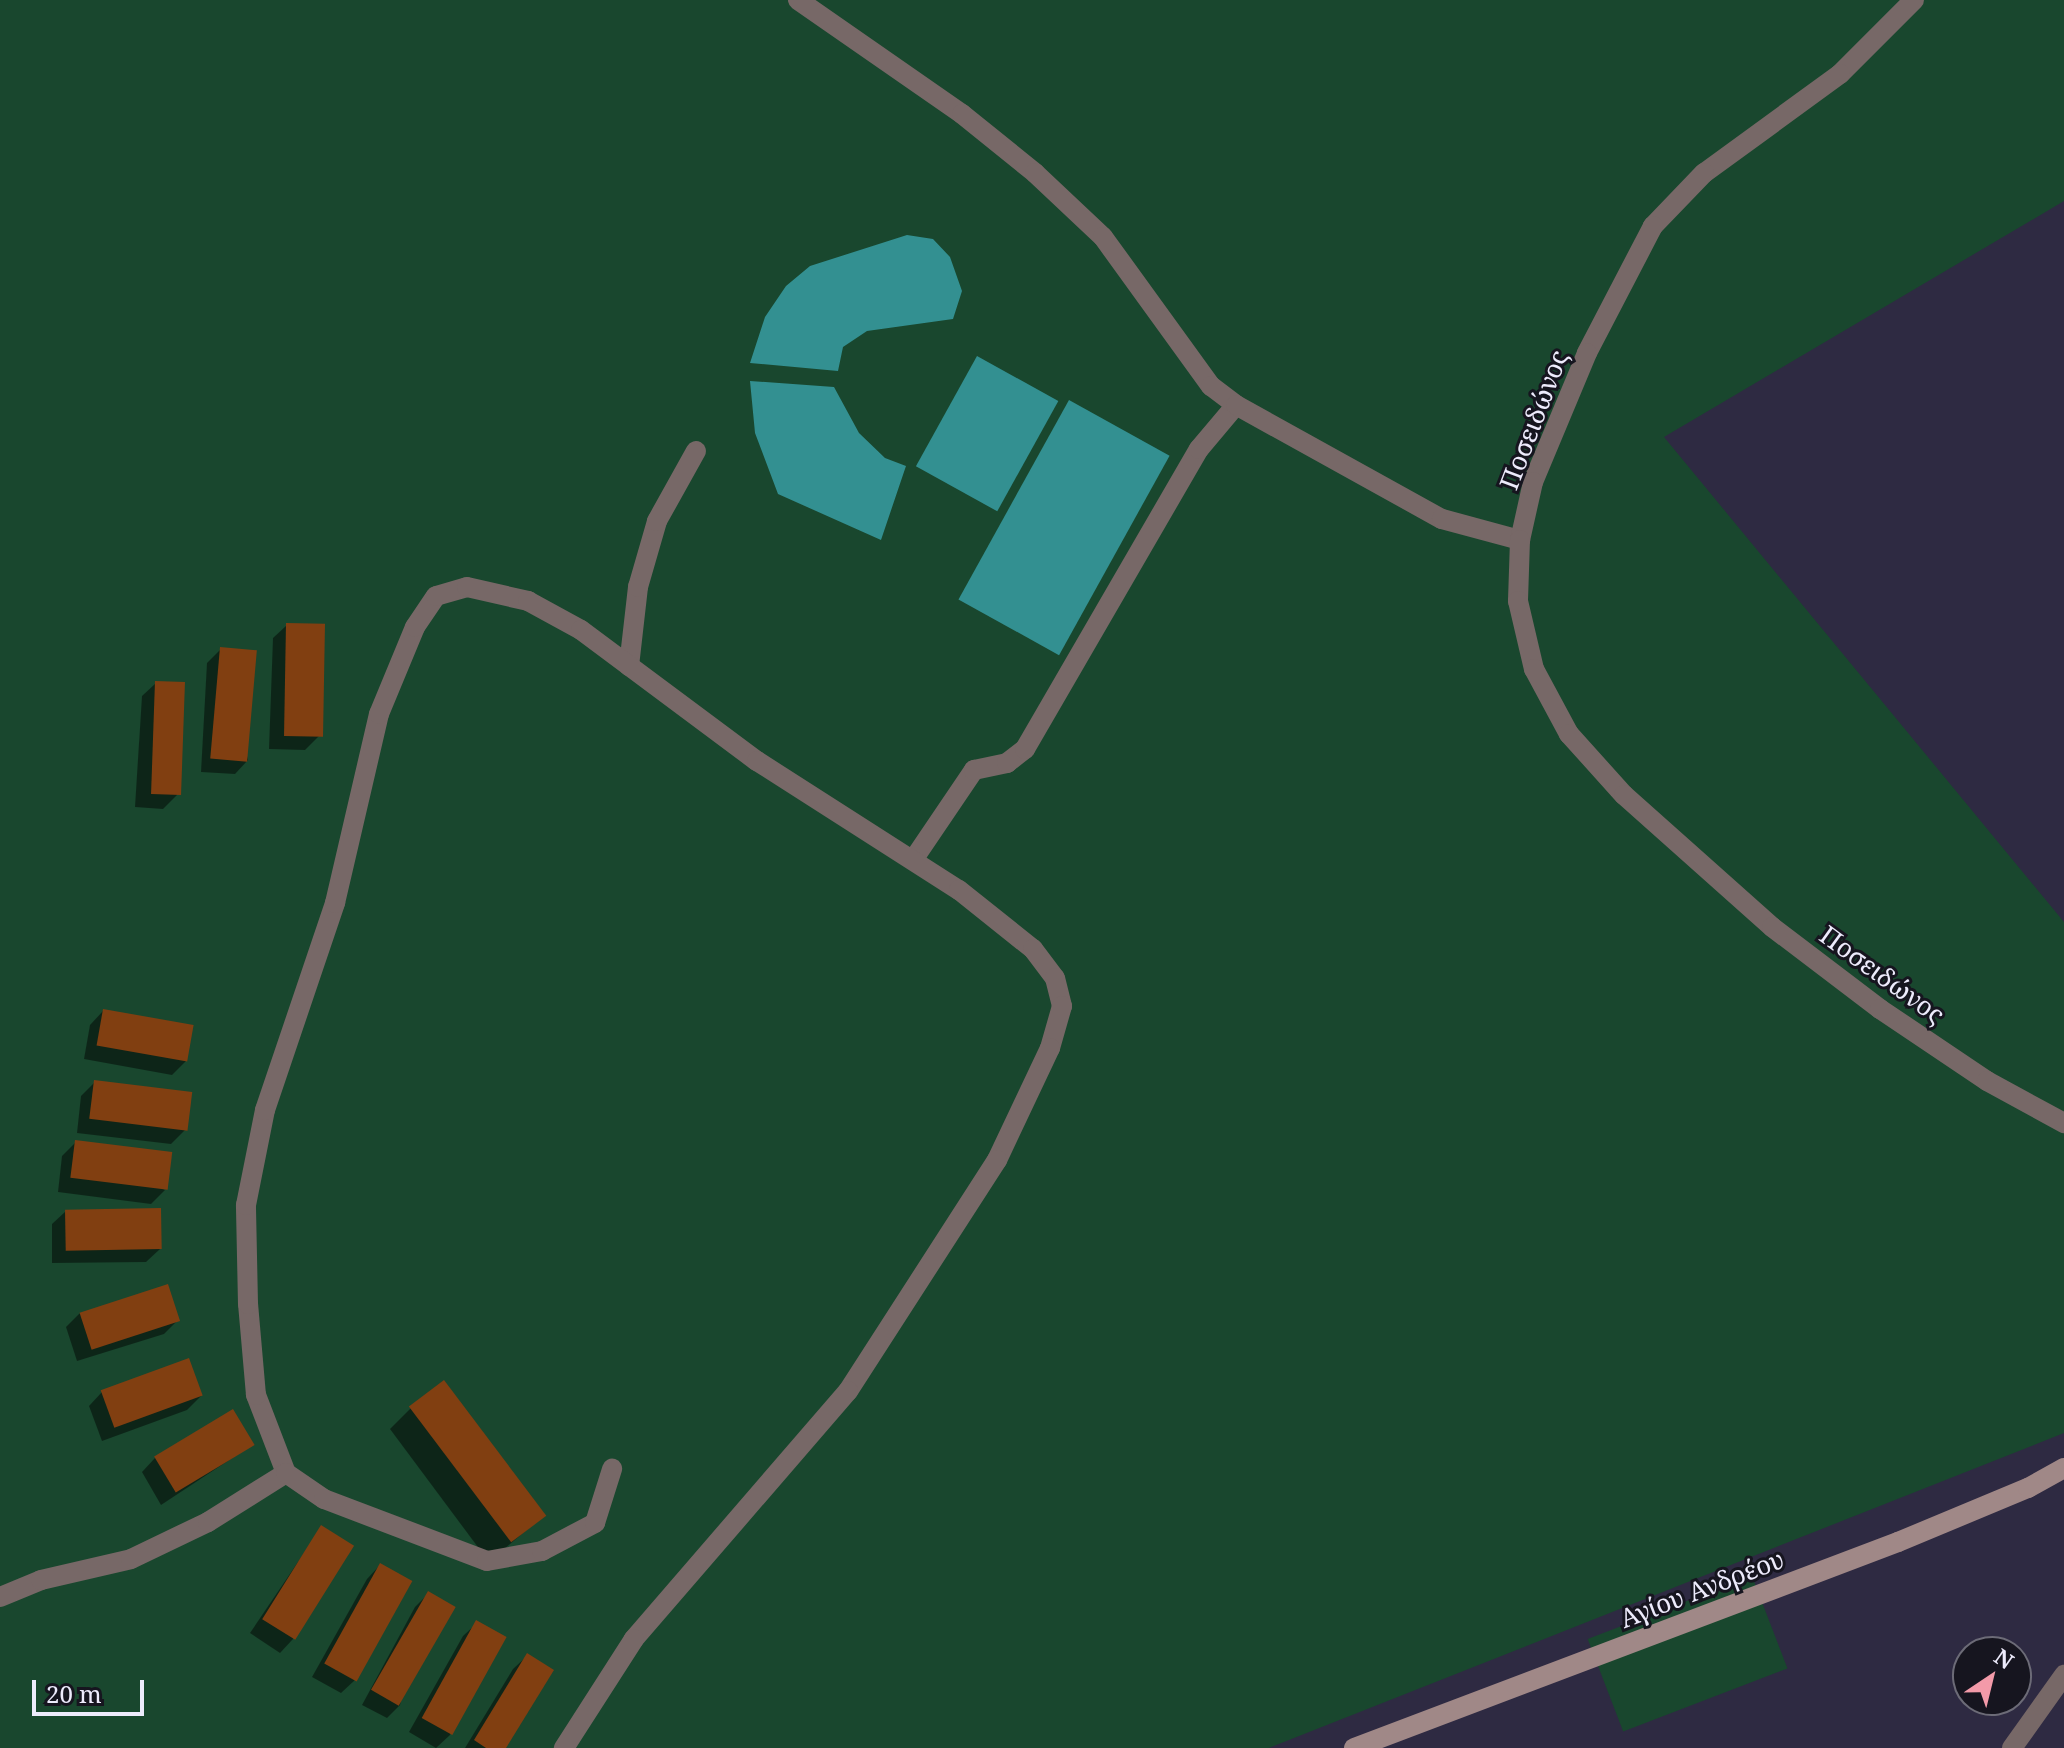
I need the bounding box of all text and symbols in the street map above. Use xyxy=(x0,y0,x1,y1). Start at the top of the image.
street label: Ποσειδώνος xyxy=(1493,346,1575,494)
street label: Ποσειδώνος xyxy=(1814,919,1950,1031)
street label: Αγίου Ανδρέου xyxy=(1615,1543,1789,1635)
north arrow xyxy=(1952,1636,2032,1716)
text: N xyxy=(1989,1641,2020,1675)
scale bar xyxy=(36,1664,148,1714)
text: 20 m xyxy=(46,1677,102,1710)

